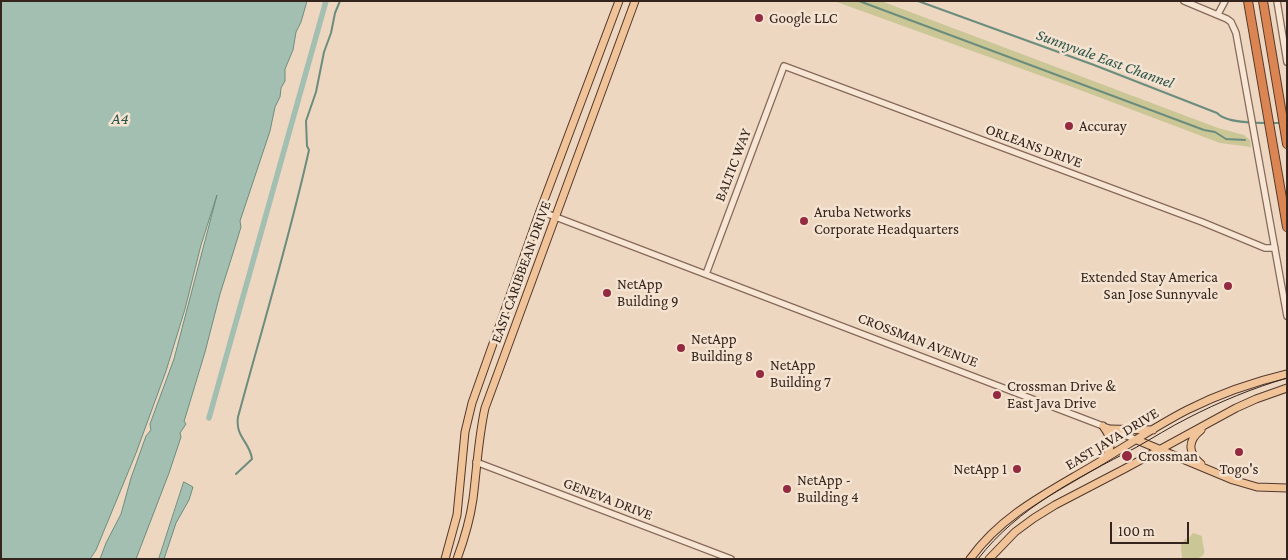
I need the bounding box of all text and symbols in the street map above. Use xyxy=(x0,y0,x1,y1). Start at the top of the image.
place label: Google LLC xyxy=(769,9,838,27)
marker: Google LLC xyxy=(753,12,765,24)
water label: Sunnyvale East Channel xyxy=(1034,25,1176,93)
water label: A4 xyxy=(111,109,129,129)
place label: Accuray xyxy=(1079,117,1127,135)
street label: ORLEANS DRIVE xyxy=(983,120,1085,172)
marker: Accuray xyxy=(1063,120,1075,132)
street label: BALTIC WAY xyxy=(711,126,755,204)
street label: EAST CARIBBEAN DRIVE xyxy=(487,198,555,346)
place label: Aruba Networks Corporate Headquarters xyxy=(814,203,959,238)
marker: Aruba Networks Corporate Headquarters xyxy=(798,215,810,227)
place label: Extended Stay America San Jose Sunnyvale xyxy=(1080,268,1218,303)
place label: NetApp Building 9 xyxy=(617,275,679,310)
marker: Extended Stay America San Jose Sunnyvale xyxy=(1222,280,1234,292)
marker: NetApp Building 9 xyxy=(601,287,613,299)
street label: CROSSMAN AVENUE xyxy=(855,309,981,371)
place label: NetApp Building 8 xyxy=(691,330,753,365)
marker: NetApp Building 8 xyxy=(675,342,687,354)
place label: NetApp Building 7 xyxy=(770,356,831,391)
marker: NetApp Building 7 xyxy=(754,368,766,380)
place label: Crossman Drive & East Java Drive xyxy=(1007,377,1116,412)
marker: Crossman Drive & East Java Drive xyxy=(991,389,1003,401)
street label: EAST JAVA DRIVE xyxy=(1062,404,1162,474)
marker: Togo's xyxy=(1233,446,1245,458)
place label: Crossman xyxy=(1138,447,1198,465)
marker: Crossman xyxy=(1120,449,1134,463)
place label: NetApp 1 xyxy=(954,460,1007,478)
place label: Togo's xyxy=(1220,460,1258,478)
marker: NetApp 1 xyxy=(1011,463,1023,475)
place label: NetApp - Building 4 xyxy=(797,471,859,506)
street label: GENEVA DRIVE xyxy=(561,474,655,524)
marker: NetApp - Building 4 xyxy=(781,483,793,495)
scale bar xyxy=(1113,512,1192,544)
text: 100 m xyxy=(1118,523,1155,539)

